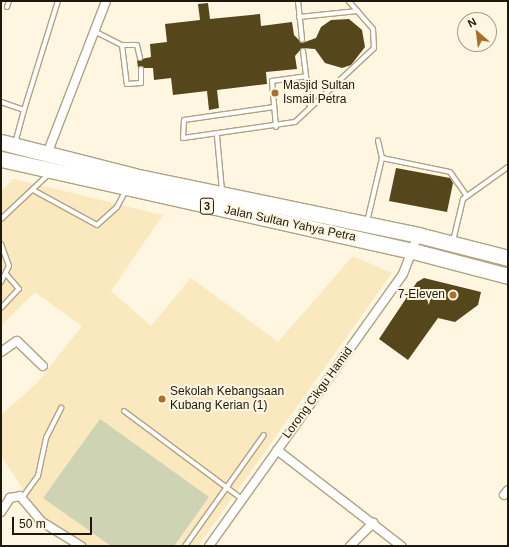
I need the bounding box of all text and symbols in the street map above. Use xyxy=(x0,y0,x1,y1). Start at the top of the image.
north arrow xyxy=(457,12,497,52)
text: N xyxy=(466,15,478,29)
place label: Masjid Sultan Ismail Petra xyxy=(283,79,355,107)
marker: Masjid Sultan Ismail Petra xyxy=(270,88,280,98)
road number: 3 xyxy=(199,197,215,215)
street label: Jalan Sultan Yahya Petra xyxy=(223,203,357,245)
place label: 7-Eleven xyxy=(398,288,445,302)
marker: 7-Eleven xyxy=(448,290,458,300)
street label: Lorong Cikgu Hamid xyxy=(280,345,356,441)
place label: Sekolah Kebangsaan Kubang Kerian (1) xyxy=(170,385,284,413)
marker: Sekolah Kebangsaan Kubang Kerian (1) xyxy=(157,394,167,404)
scale bar xyxy=(14,509,94,535)
text: 50 m xyxy=(19,517,46,531)

